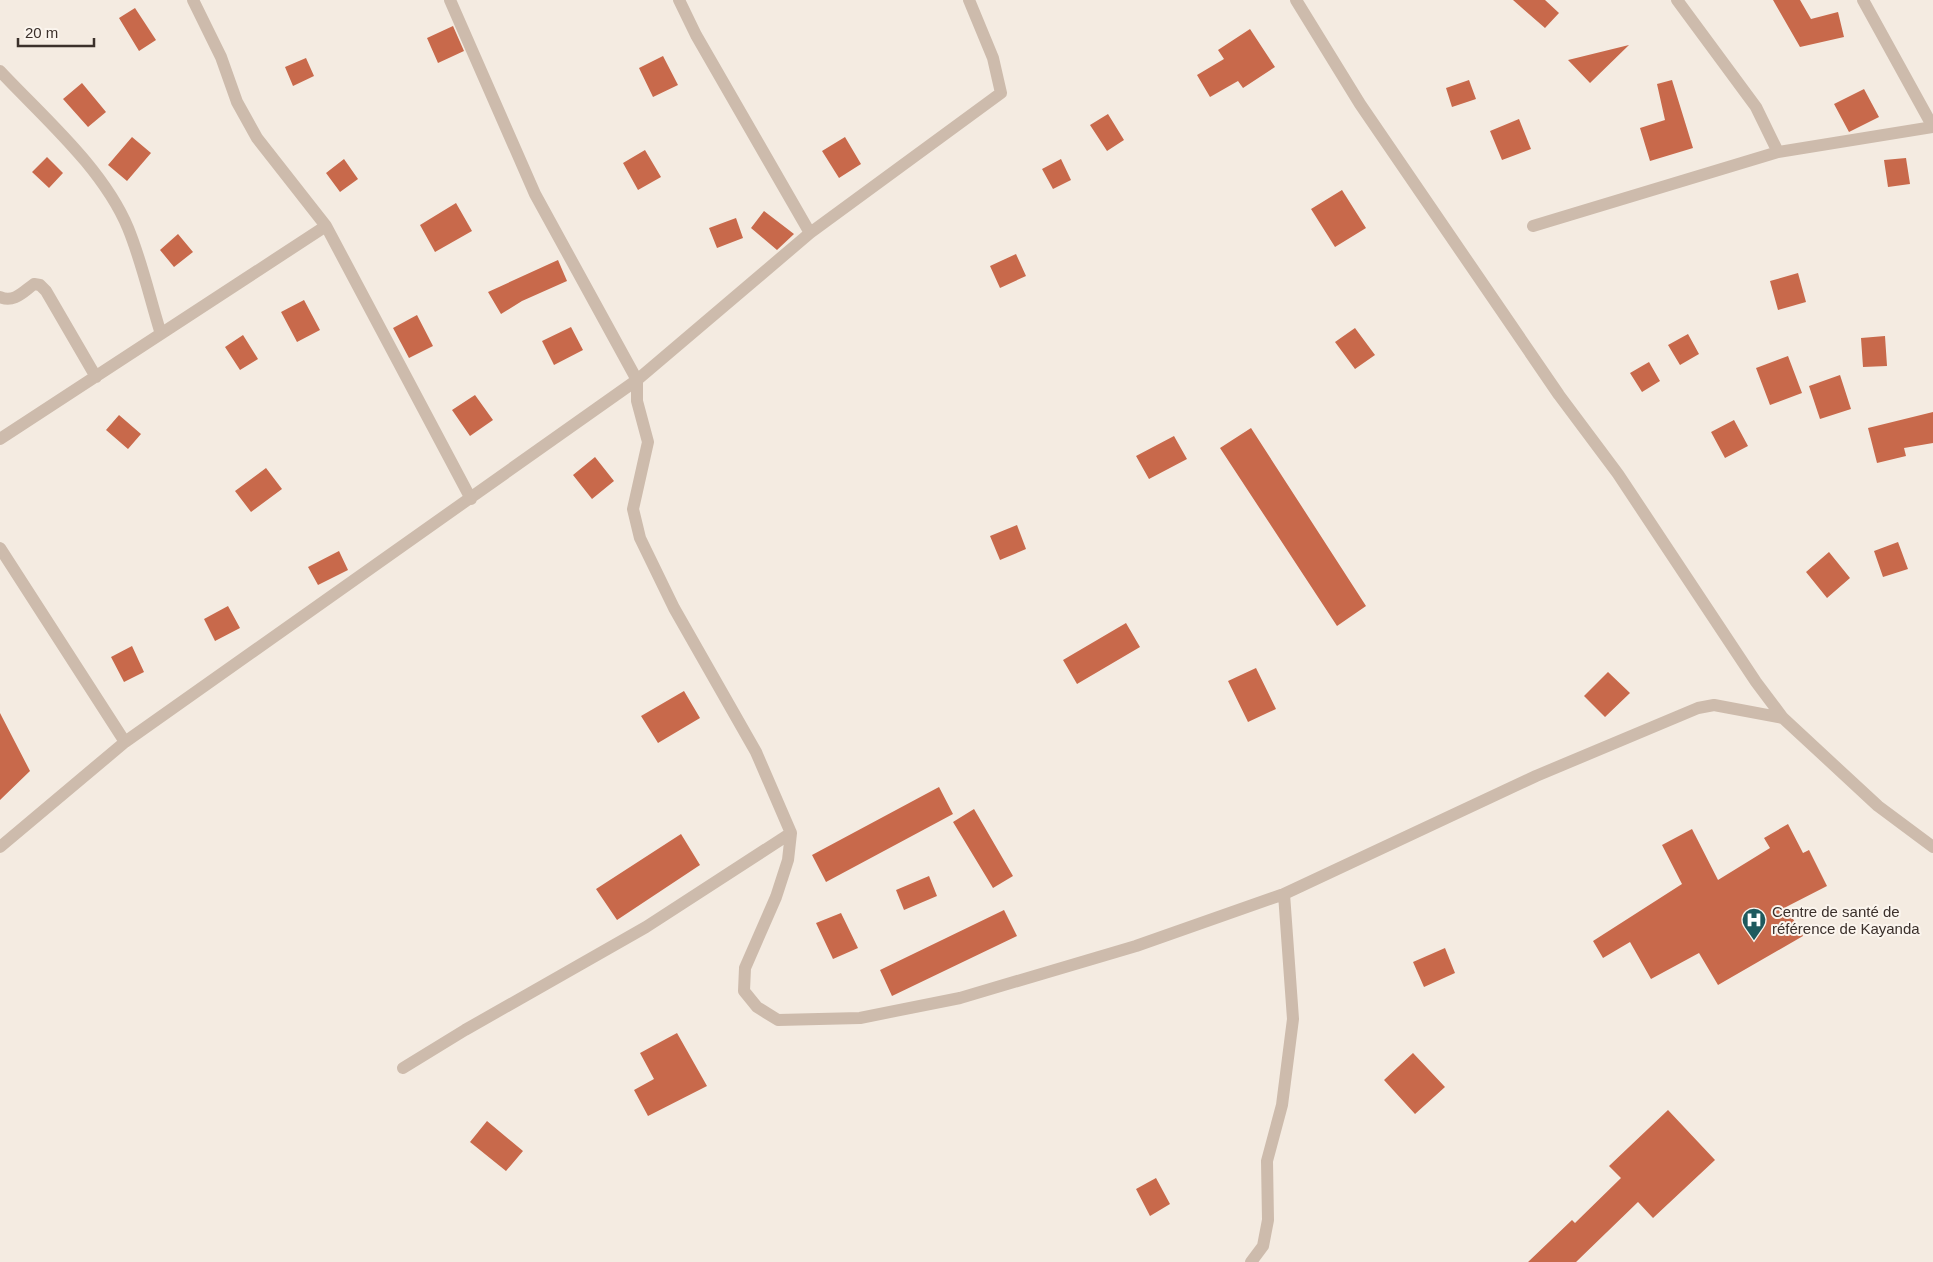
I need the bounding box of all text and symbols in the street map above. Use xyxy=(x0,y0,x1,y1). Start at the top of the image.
scale bar xyxy=(18,15,94,47)
text: 20 m xyxy=(25,24,58,41)
place label: Centre de santé de référence de Kayanda xyxy=(1772,903,1920,937)
hospital icon: Centre de santé de référence de Kayanda xyxy=(1741,907,1767,941)

